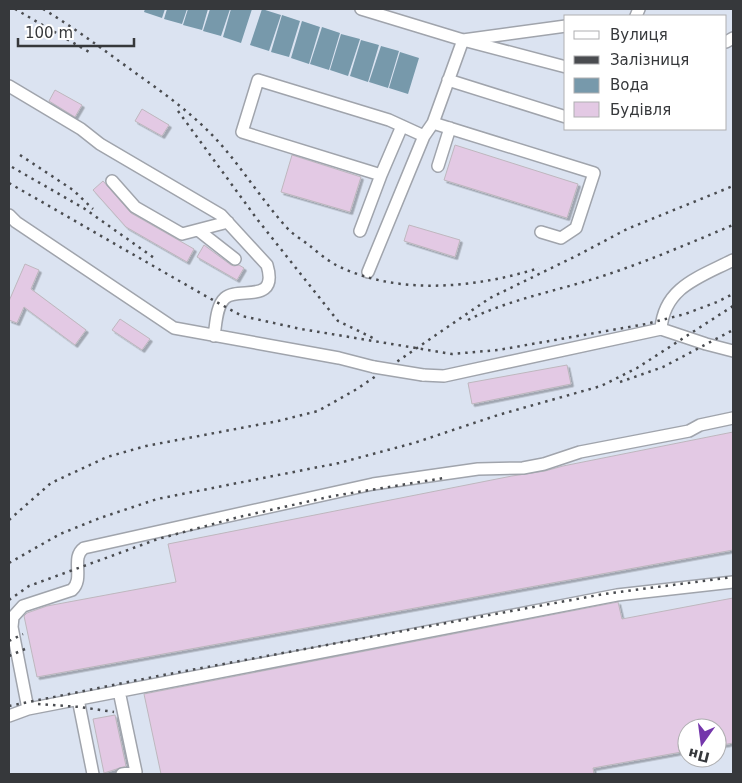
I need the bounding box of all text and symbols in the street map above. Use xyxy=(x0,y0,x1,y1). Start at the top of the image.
scale bar xyxy=(18,15,134,47)
legend xyxy=(564,15,727,130)
text: 100 m xyxy=(25,24,73,42)
text: Вулиця xyxy=(610,26,668,44)
text: Залізниця xyxy=(610,51,689,69)
text: Вода xyxy=(610,76,649,94)
text: Будівля xyxy=(610,101,671,119)
north arrow xyxy=(677,718,727,768)
text: Пн xyxy=(687,745,711,766)

